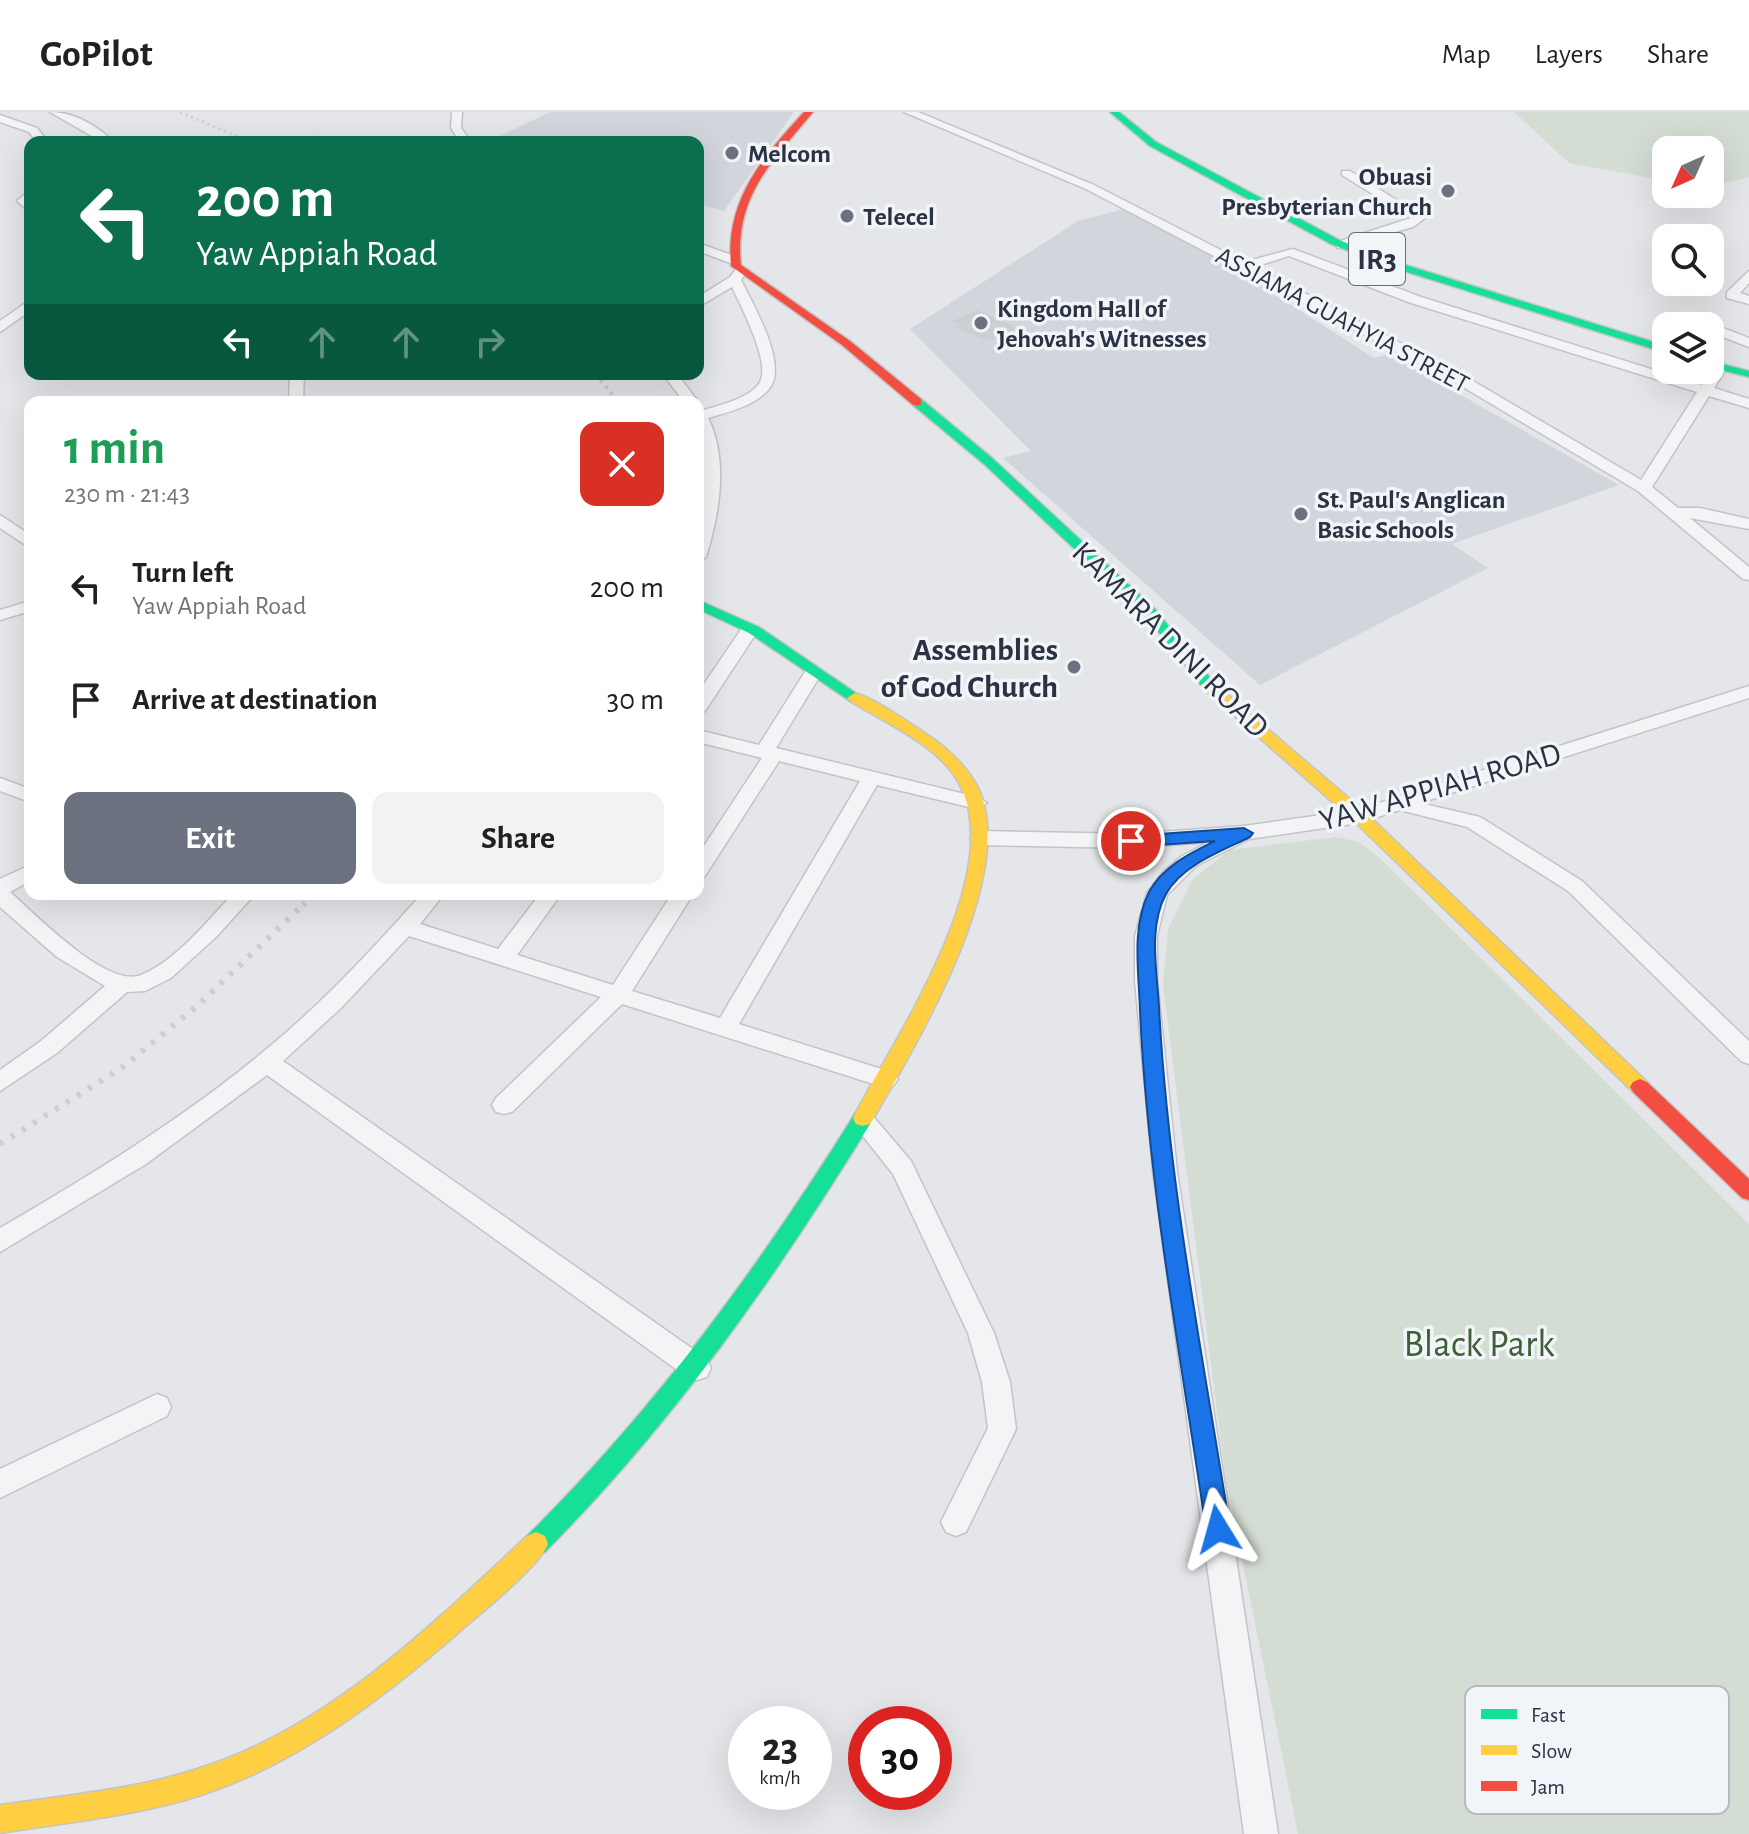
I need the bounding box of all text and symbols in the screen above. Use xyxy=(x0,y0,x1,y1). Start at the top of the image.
text: GoPilot xyxy=(40,36,153,74)
text: Map xyxy=(1442,41,1491,69)
text: Layers xyxy=(1535,41,1603,69)
text: Share xyxy=(1647,41,1709,69)
north arrow xyxy=(1652,136,1724,208)
map controls xyxy=(1652,136,1724,384)
place label: Melcom xyxy=(748,141,831,167)
marker: Melcom xyxy=(723,144,741,162)
place label: Obuasi Presbyterian Church xyxy=(1221,164,1432,220)
icon: left xyxy=(64,168,168,272)
text: 200 m xyxy=(196,171,334,227)
marker: Obuasi Presbyterian Church xyxy=(1439,182,1457,200)
place label: Telecel xyxy=(863,204,935,230)
marker: Telecel xyxy=(838,207,856,225)
button: search xyxy=(1652,224,1724,296)
road number: IR3 xyxy=(1349,233,1405,285)
text: Yaw Appiah Road xyxy=(196,236,437,272)
street label: ASSIAMA GUAHYIA STREET xyxy=(1212,242,1474,398)
place label: Kingdom Hall of Jehovah's Witnesses xyxy=(997,296,1206,352)
button: layers xyxy=(1652,312,1724,384)
marker: Kingdom Hall of Jehovah's Witnesses xyxy=(972,314,990,332)
icon: left xyxy=(216,320,260,364)
icon: ahead xyxy=(300,320,344,364)
icon: ahead xyxy=(384,320,428,364)
icon: right xyxy=(468,320,512,364)
button: close xyxy=(580,422,664,506)
text: 1 min xyxy=(64,425,165,473)
text: 230 m · 21:43 xyxy=(64,481,190,507)
place label: St. Paul's Anglican Basic Schools xyxy=(1317,487,1506,543)
marker: St. Paul's Anglican Basic Schools xyxy=(1292,505,1310,523)
street label: KAMARA DINI ROAD xyxy=(1066,536,1274,744)
text: Turn left xyxy=(132,558,233,588)
icon: left xyxy=(64,566,108,610)
text: 200 m xyxy=(590,573,664,603)
text: Yaw Appiah Road xyxy=(132,593,306,619)
place label: Assemblies of God Church xyxy=(881,634,1058,703)
marker: Assemblies of God Church xyxy=(1065,658,1083,676)
icon: arrive xyxy=(64,678,108,722)
text: Arrive at destination xyxy=(132,685,378,715)
text: 30 m xyxy=(607,685,664,715)
street label: YAW APPIAH ROAD xyxy=(1316,737,1565,837)
button: Exit xyxy=(64,792,356,884)
button: Share xyxy=(372,792,664,884)
pin xyxy=(1097,807,1165,875)
icon: arrive xyxy=(1109,819,1153,863)
park label: Black Park xyxy=(1403,1326,1555,1364)
position arrow xyxy=(1176,1487,1260,1571)
legend xyxy=(1465,1686,1729,1814)
text: Fast xyxy=(1531,1704,1565,1726)
speed limit sign: 30 xyxy=(848,1706,952,1810)
text: 23 xyxy=(762,1728,798,1768)
text: Slow xyxy=(1531,1740,1572,1762)
text: km/h xyxy=(759,1768,801,1788)
text: Jam xyxy=(1531,1776,1565,1798)

